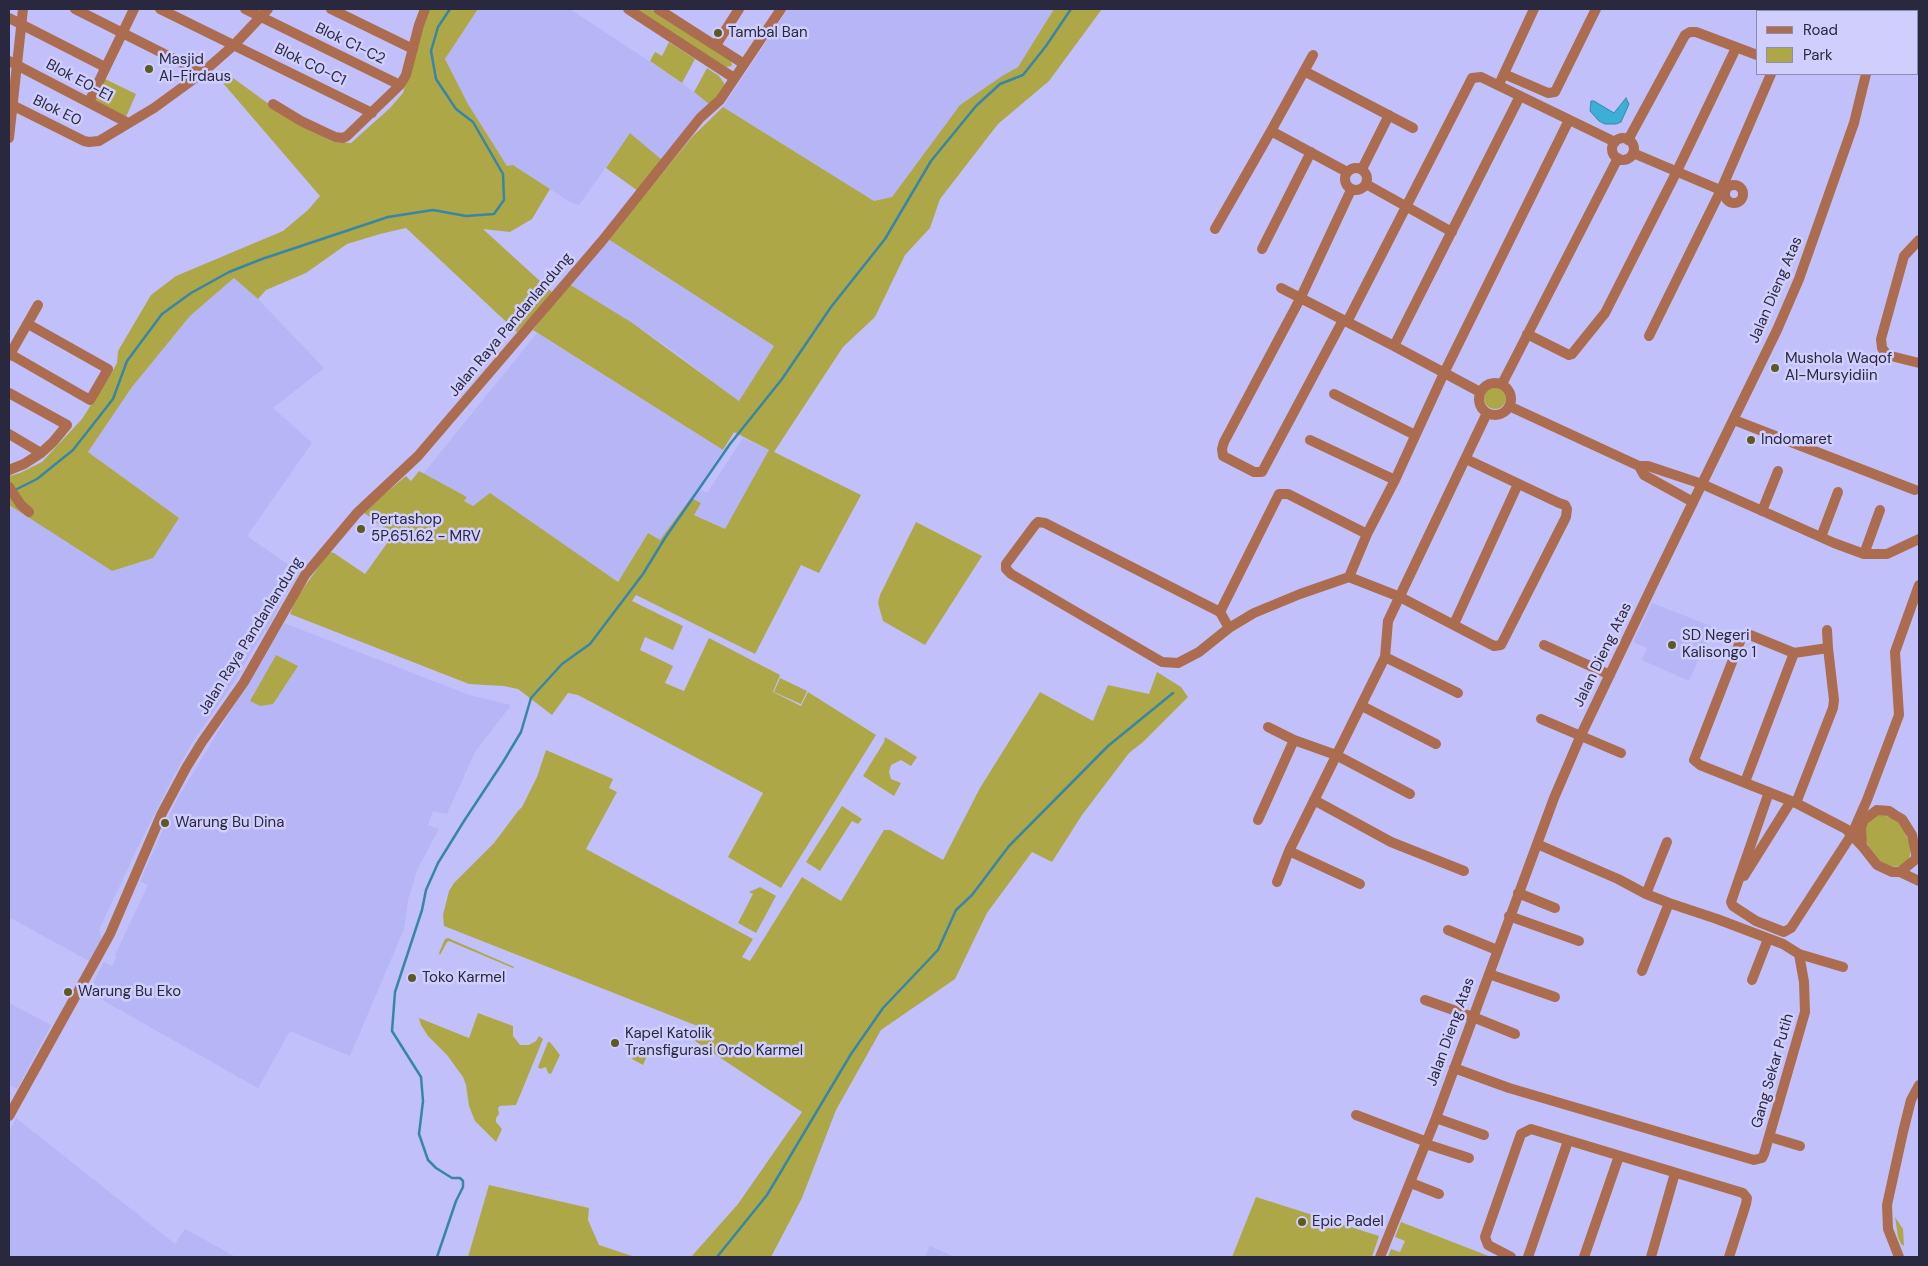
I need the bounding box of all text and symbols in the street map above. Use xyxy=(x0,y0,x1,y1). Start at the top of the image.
legend xyxy=(1756,10,1918,75)
street label: Blok C1-C2 xyxy=(312,19,388,69)
text: Road xyxy=(1803,20,1838,40)
place label: Tambal Ban xyxy=(728,24,808,42)
marker: Tambal Ban xyxy=(712,27,724,39)
street label: Blok C0-C1 xyxy=(271,40,349,90)
text: Park xyxy=(1803,45,1833,65)
place label: Masjid Al-Firdaus xyxy=(159,51,231,86)
street label: Blok E0-E1 xyxy=(43,56,115,106)
marker: Masjid Al-Firdaus xyxy=(143,63,155,75)
street label: Blok E0 xyxy=(30,92,84,130)
street label: Jalan Dieng Atas xyxy=(1745,234,1807,346)
street label: Jalan Raya Pandanlandung xyxy=(445,249,577,401)
place label: Mushola Waqof Al-Mursyidiin xyxy=(1785,350,1892,385)
marker: Mushola Waqof Al-Mursyidiin xyxy=(1769,362,1781,374)
place label: Indomaret xyxy=(1761,431,1832,449)
marker: Indomaret xyxy=(1745,434,1757,446)
place label: Pertashop 5P.651.62 - MRV xyxy=(371,511,481,546)
marker: Pertashop 5P.651.62 - MRV xyxy=(355,523,367,535)
street label: Jalan Raya Pandanlandung xyxy=(195,554,307,718)
street label: Jalan Dieng Atas xyxy=(1570,600,1636,710)
place label: SD Negeri Kalisongo 1 xyxy=(1682,627,1756,662)
marker: SD Negeri Kalisongo 1 xyxy=(1666,639,1678,651)
place label: Warung Bu Dina xyxy=(175,814,284,832)
marker: Warung Bu Dina xyxy=(159,817,171,829)
place label: Toko Karmel xyxy=(422,969,505,987)
marker: Toko Karmel xyxy=(406,972,418,984)
street label: Jalan Dieng Atas xyxy=(1423,975,1479,1089)
place label: Warung Bu Eko xyxy=(78,983,181,1001)
marker: Warung Bu Eko xyxy=(62,986,74,998)
street label: Gang Sekar Putih xyxy=(1748,1012,1798,1130)
place label: Kapel Katolik Transfigurasi Ordo Karmel xyxy=(625,1025,803,1060)
marker: Kapel Katolik Transfigurasi Ordo Karmel xyxy=(609,1037,621,1049)
place label: Epic Padel xyxy=(1312,1213,1384,1231)
marker: Epic Padel xyxy=(1296,1216,1308,1228)

